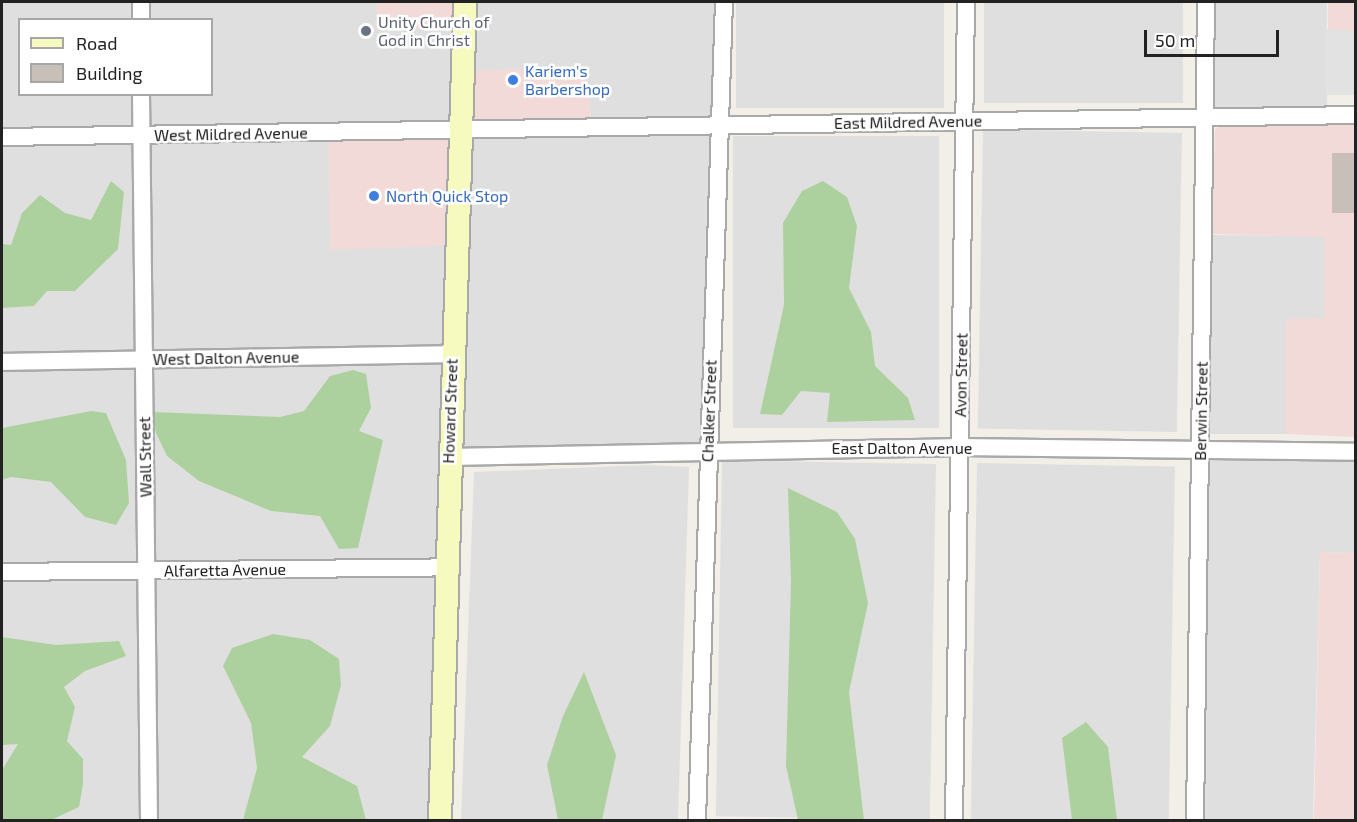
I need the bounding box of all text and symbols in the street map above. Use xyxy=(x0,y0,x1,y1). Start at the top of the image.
place label: Unity Church of God in Christ xyxy=(378,12,490,50)
legend xyxy=(18,18,213,96)
scale bar xyxy=(1147,18,1282,56)
marker: Unity Church of God in Christ xyxy=(359,24,373,38)
text: 50 m xyxy=(1155,29,1195,51)
text: Road xyxy=(76,32,117,54)
place label: Kariem's Barbershop xyxy=(525,61,610,99)
text: Building xyxy=(76,62,143,84)
marker: Kariem's Barbershop xyxy=(506,73,520,87)
street label: East Mildred Avenue xyxy=(834,111,982,133)
street label: West Mildred Avenue xyxy=(154,123,308,145)
place label: North Quick Stop xyxy=(386,186,508,206)
marker: North Quick Stop xyxy=(367,189,381,203)
street label: Avon Street xyxy=(951,333,971,417)
street label: West Dalton Avenue xyxy=(152,347,300,369)
street label: Howard Street xyxy=(439,358,461,464)
street label: Chalker Street xyxy=(698,359,720,463)
street label: Berwin Street xyxy=(1191,361,1211,461)
street label: Wall Street xyxy=(135,416,155,498)
street label: East Dalton Avenue xyxy=(831,438,973,458)
street label: Alfaretta Avenue xyxy=(164,559,286,581)

